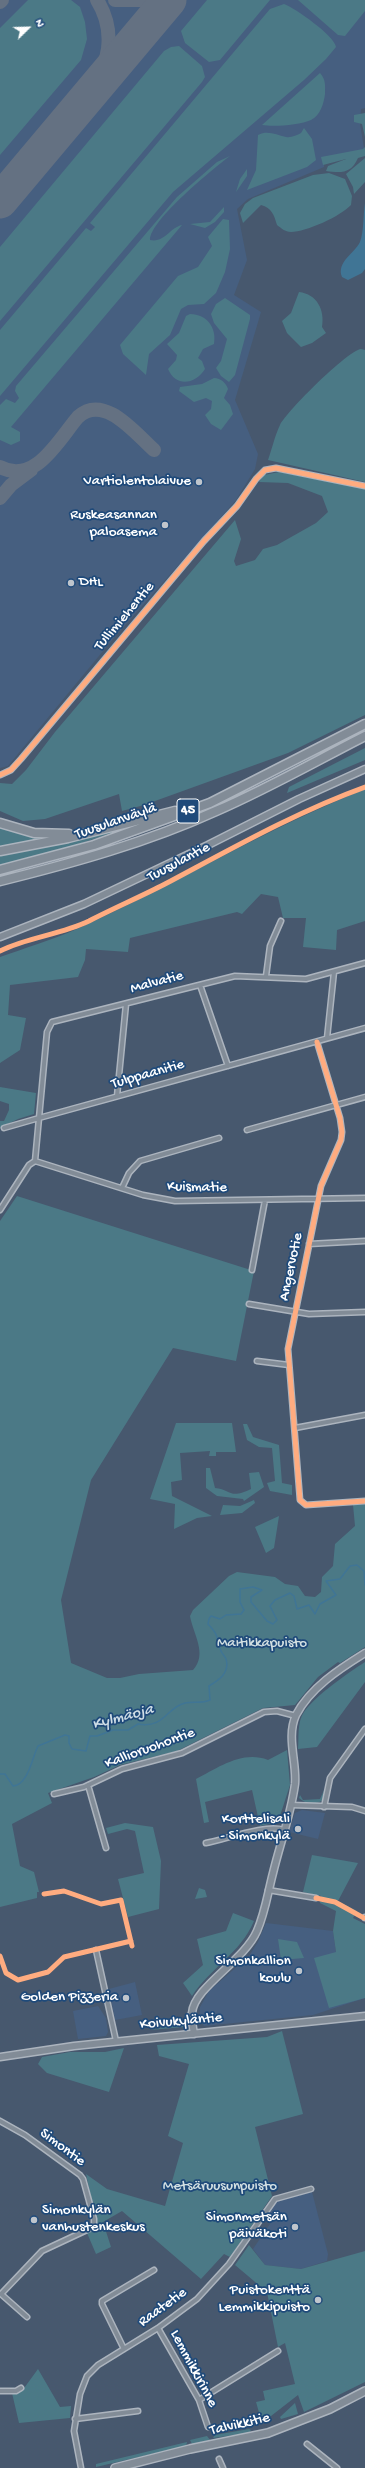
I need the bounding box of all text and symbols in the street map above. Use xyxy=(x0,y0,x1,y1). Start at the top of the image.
north arrow xyxy=(8,8,48,48)
text: N xyxy=(32,18,46,29)
place label: Vartiolentolaivue xyxy=(84,473,191,491)
marker: Vartiolentolaivue xyxy=(194,477,204,487)
place label: Ruskeasannan paloasema xyxy=(70,507,157,542)
marker: Ruskeasannan paloasema xyxy=(160,520,170,530)
place label: DHL xyxy=(79,574,103,592)
marker: DHL xyxy=(66,578,76,588)
street label: Tullimiehentie xyxy=(91,579,159,655)
road number: 45 xyxy=(177,799,199,823)
street label: Tuusulanväylä xyxy=(73,800,159,844)
street label: Tuusulantie xyxy=(145,839,213,887)
street label: Malvatie xyxy=(129,967,185,999)
street label: Tulppaanitie xyxy=(109,1056,187,1094)
street label: Kuismatie xyxy=(167,1178,227,1198)
street label: Angervotie xyxy=(276,1231,308,1303)
park label: Maitikkapuisto xyxy=(217,1635,307,1653)
water label: Kylmäoja xyxy=(90,1701,156,1735)
street label: Kallioruohontie xyxy=(103,1724,197,1774)
place label: Korttelisali - Simonkylä xyxy=(220,1811,290,1846)
marker: Korttelisali - Simonkylä xyxy=(293,1824,303,1834)
place label: Simonkallion koulu xyxy=(215,1953,291,1988)
marker: Simonkallion koulu xyxy=(294,1966,304,1976)
place label: Golden Pizzeria xyxy=(21,1989,118,2007)
marker: Golden Pizzeria xyxy=(121,1993,131,2003)
street label: Koivukyläntie xyxy=(139,2009,223,2035)
street label: Simontie xyxy=(35,2125,89,2171)
park label: Metsäruusunpuisto xyxy=(163,2178,277,2196)
place label: Simonkylän vanhustenkeskus xyxy=(42,2202,145,2237)
place label: Simonmetsän päiväkoti xyxy=(206,2209,287,2244)
marker: Simonkylän vanhustenkeskus xyxy=(29,2215,39,2225)
marker: Simonmetsän päiväkoti xyxy=(290,2222,300,2232)
place label: Puistokenttä Lemmikkipuisto xyxy=(218,2282,310,2317)
street label: Raatetie xyxy=(135,2284,191,2332)
marker: Puistokenttä Lemmikkipuisto xyxy=(313,2295,323,2305)
street label: Lemmikkirinne xyxy=(165,2327,221,2411)
street label: Talvikkitie xyxy=(208,2409,272,2441)

